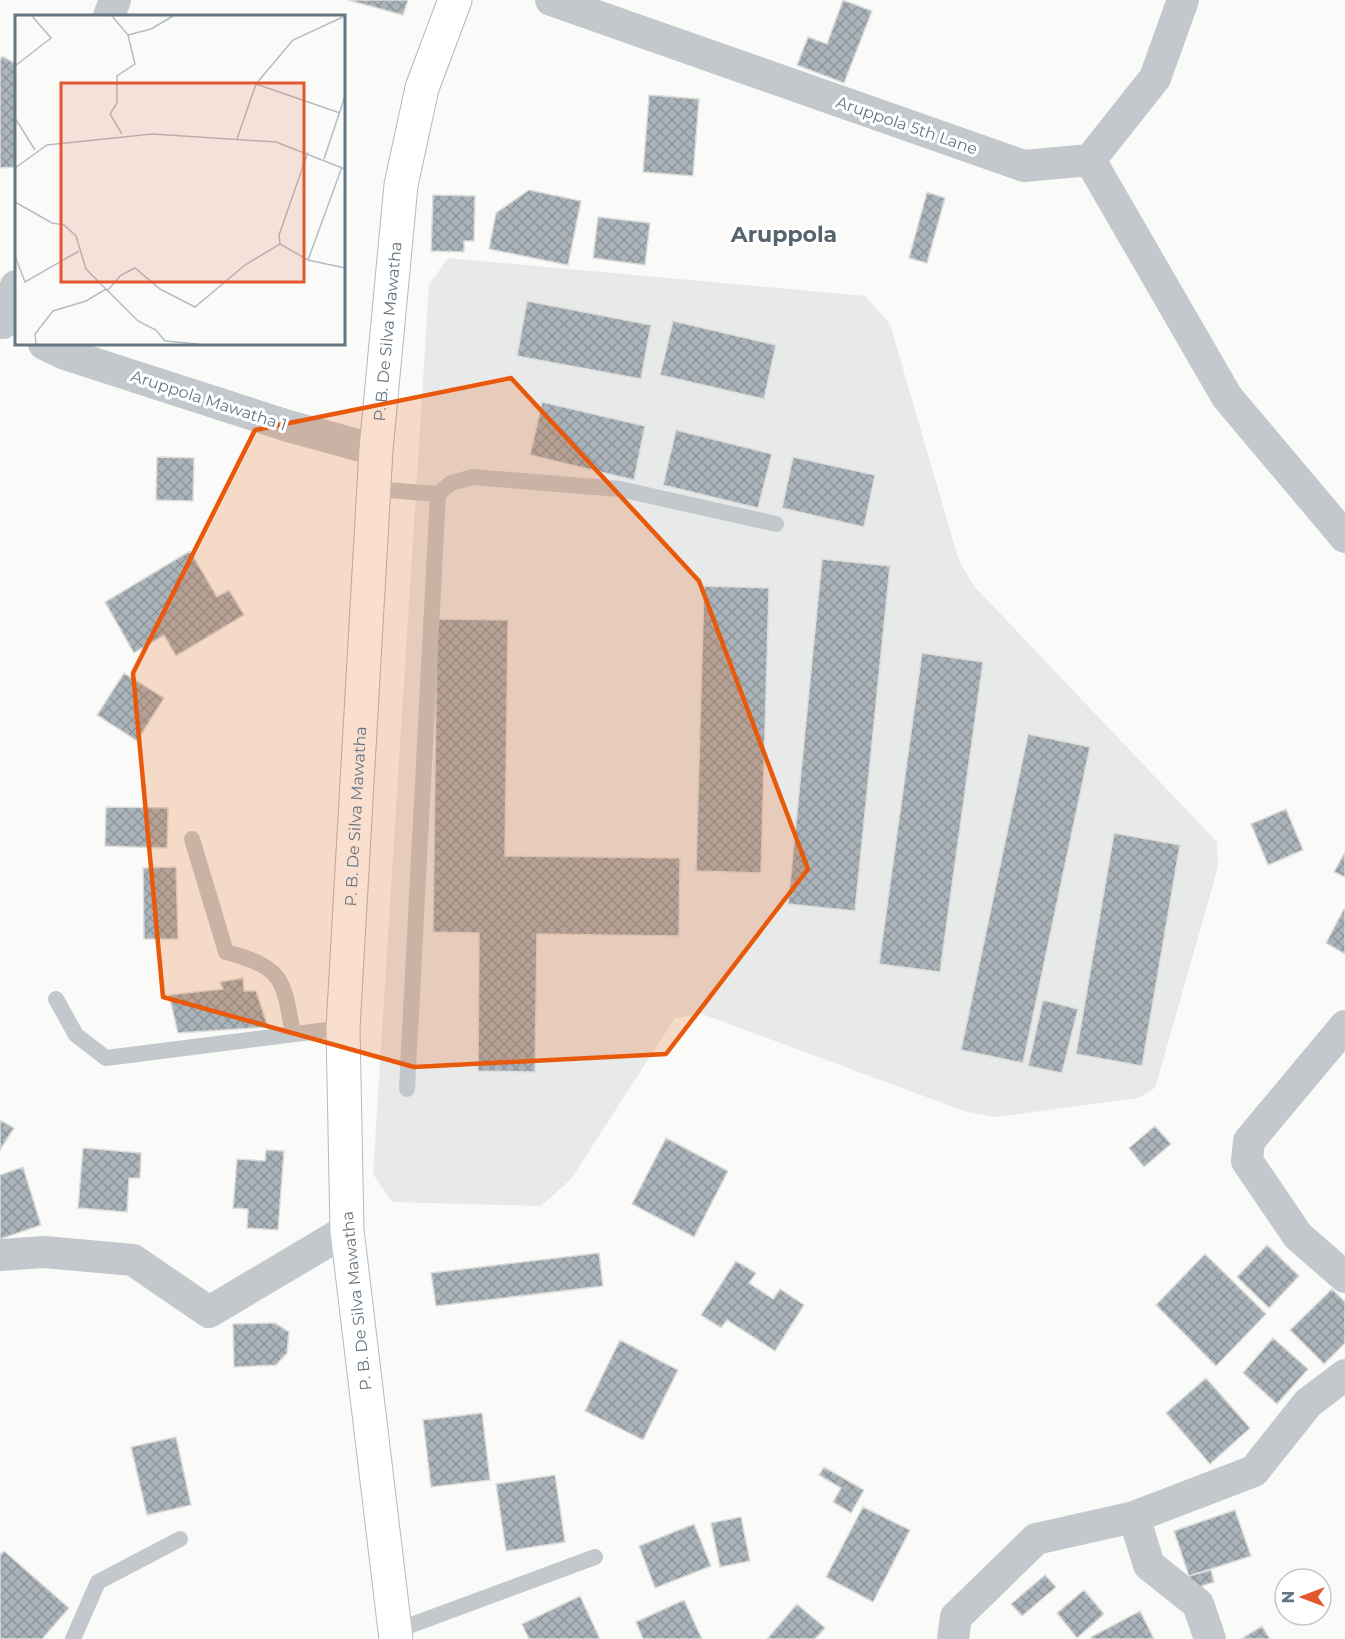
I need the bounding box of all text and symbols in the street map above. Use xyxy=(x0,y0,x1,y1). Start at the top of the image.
inset map xyxy=(15,15,345,345)
street label: Aruppola 5th Lane xyxy=(834,92,980,159)
district label: Aruppola xyxy=(730,221,837,248)
street label: P. B. De Silva Mawatha xyxy=(370,241,406,422)
street label: Aruppola Mawatha 1 xyxy=(129,366,289,435)
street label: P. B. De Silva Mawatha xyxy=(341,726,370,907)
street label: P. B. De Silva Mawatha xyxy=(338,1210,375,1392)
north arrow xyxy=(1273,1567,1333,1627)
text: N xyxy=(1279,1591,1298,1603)

